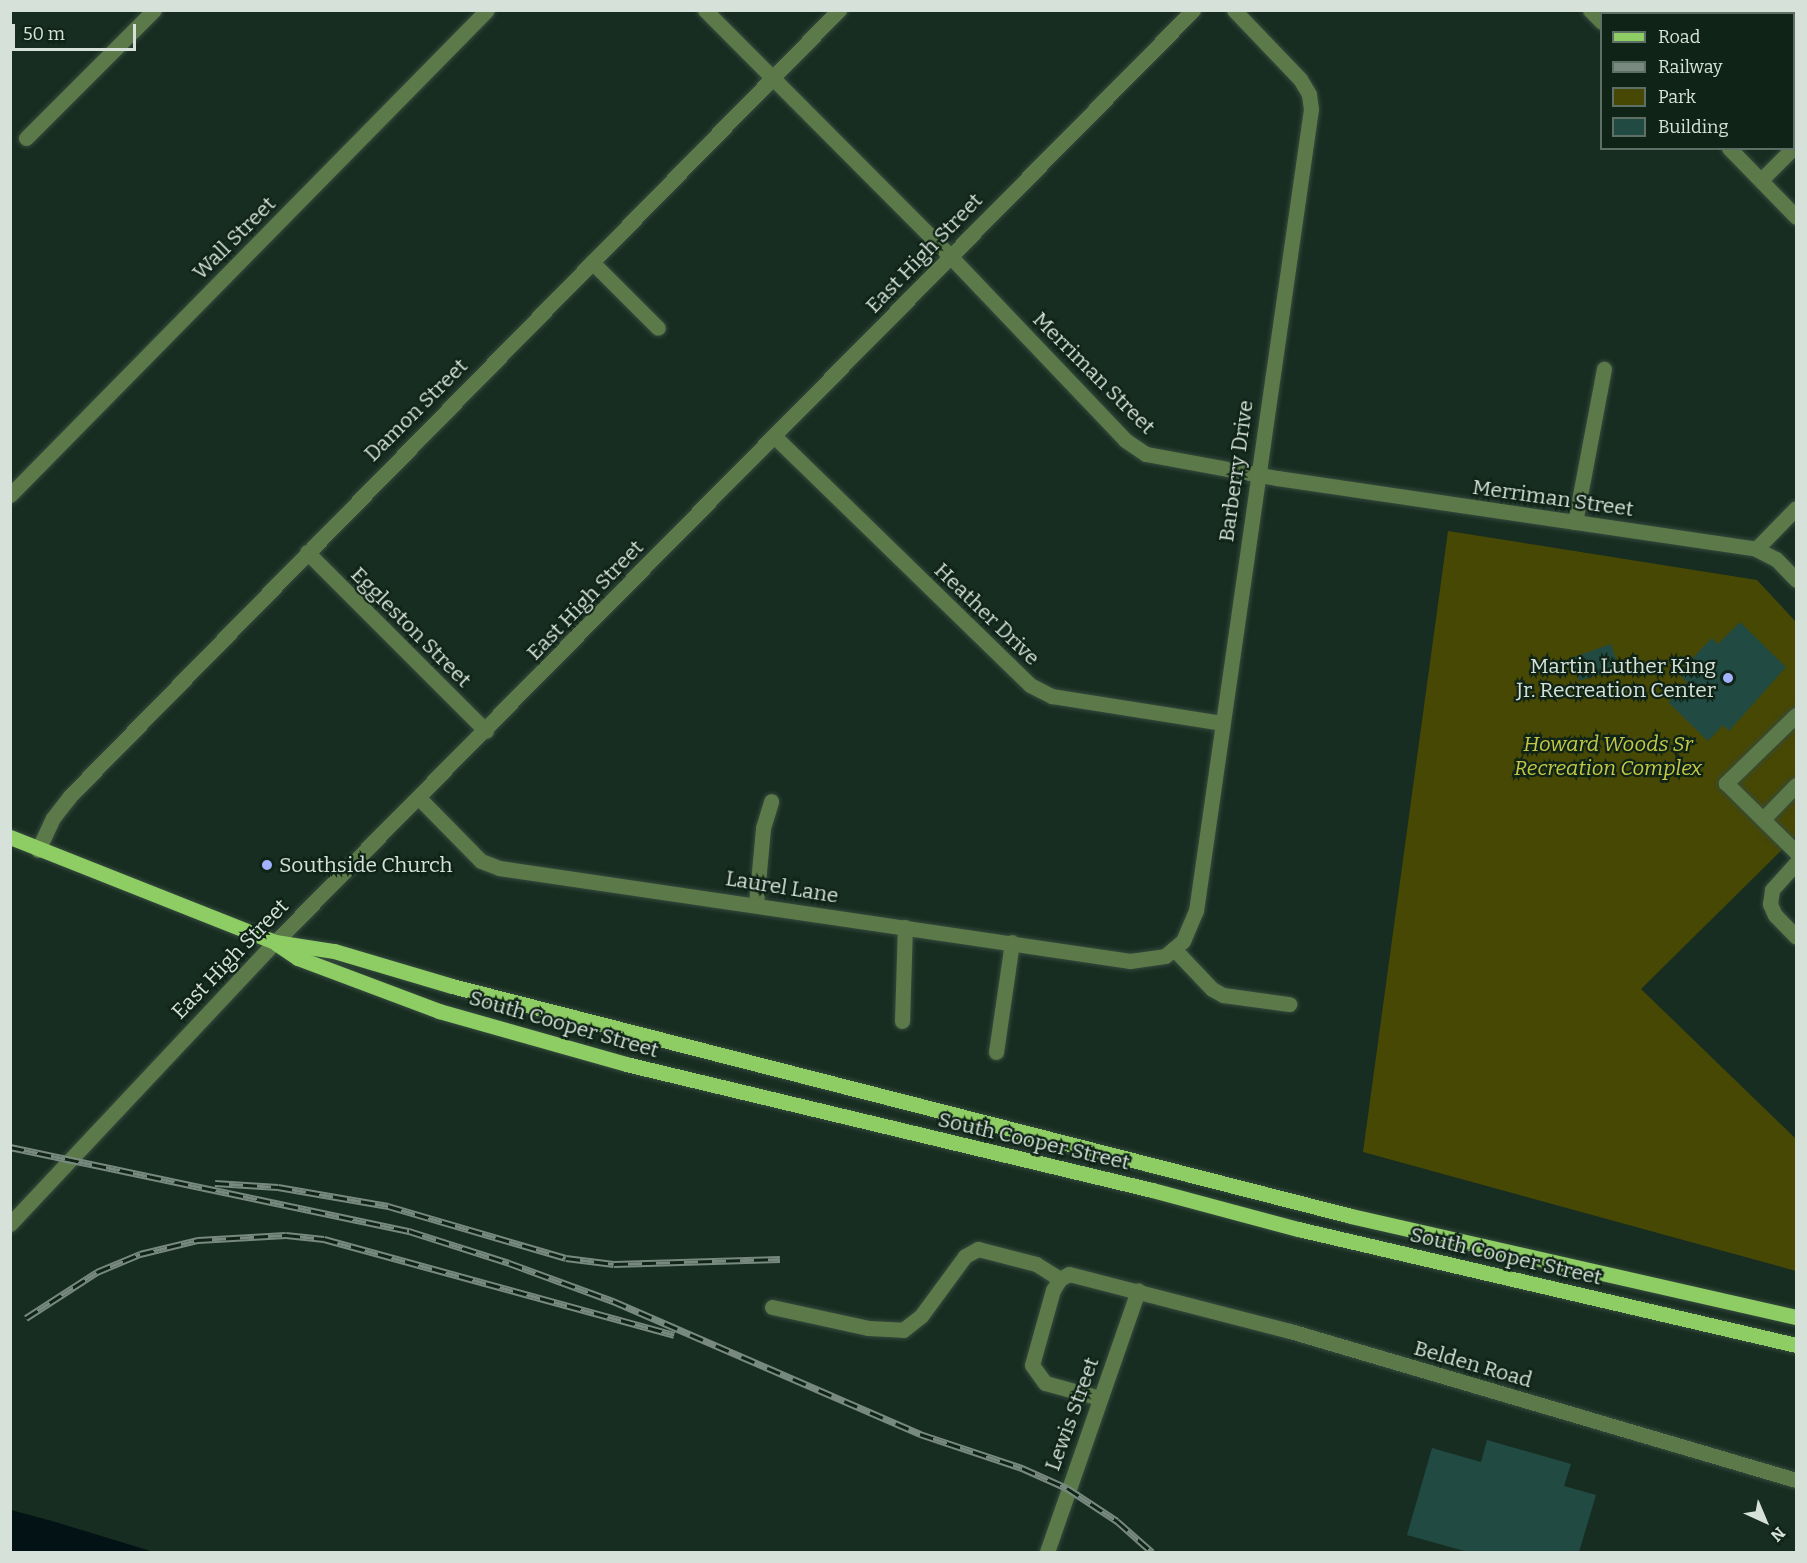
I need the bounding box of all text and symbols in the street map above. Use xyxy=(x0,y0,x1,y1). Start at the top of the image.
scale bar xyxy=(15,12,140,50)
legend xyxy=(1600,12,1795,150)
text: 50 m xyxy=(23,23,65,45)
text: Road xyxy=(1658,26,1700,48)
text: Railway xyxy=(1658,56,1722,78)
text: Park xyxy=(1658,86,1696,108)
text: Building xyxy=(1658,116,1729,138)
street label: East High Street xyxy=(860,188,988,318)
street label: Wall Street xyxy=(187,191,281,285)
street label: Merriman Street xyxy=(1028,307,1160,439)
street label: Damon Street xyxy=(359,353,473,467)
street label: Barberry Drive xyxy=(1214,399,1258,543)
street label: Merriman Street xyxy=(1471,474,1635,522)
street label: East High Street xyxy=(521,535,649,665)
street label: Heather Drive xyxy=(929,558,1045,670)
street label: Eggleston Street xyxy=(346,562,476,692)
place label: Martin Luther King Jr. Recreation Center xyxy=(1516,653,1716,703)
marker: Martin Luther King Jr. Recreation Center xyxy=(1721,671,1735,685)
park label: Howard Woods Sr Recreation Complex xyxy=(1514,731,1702,781)
place label: Southside Church xyxy=(279,852,453,878)
marker: Southside Church xyxy=(260,858,274,872)
street label: Laurel Lane xyxy=(724,866,840,908)
street label: East High Street xyxy=(166,894,294,1024)
street label: South Cooper Street xyxy=(466,985,662,1063)
street label: South Cooper Street xyxy=(936,1107,1132,1175)
street label: South Cooper Street xyxy=(1408,1222,1604,1290)
street label: Belden Road xyxy=(1411,1335,1535,1393)
street label: Lewis Street xyxy=(1040,1354,1104,1474)
north arrow xyxy=(1735,1491,1795,1551)
text: N xyxy=(1767,1523,1789,1545)

